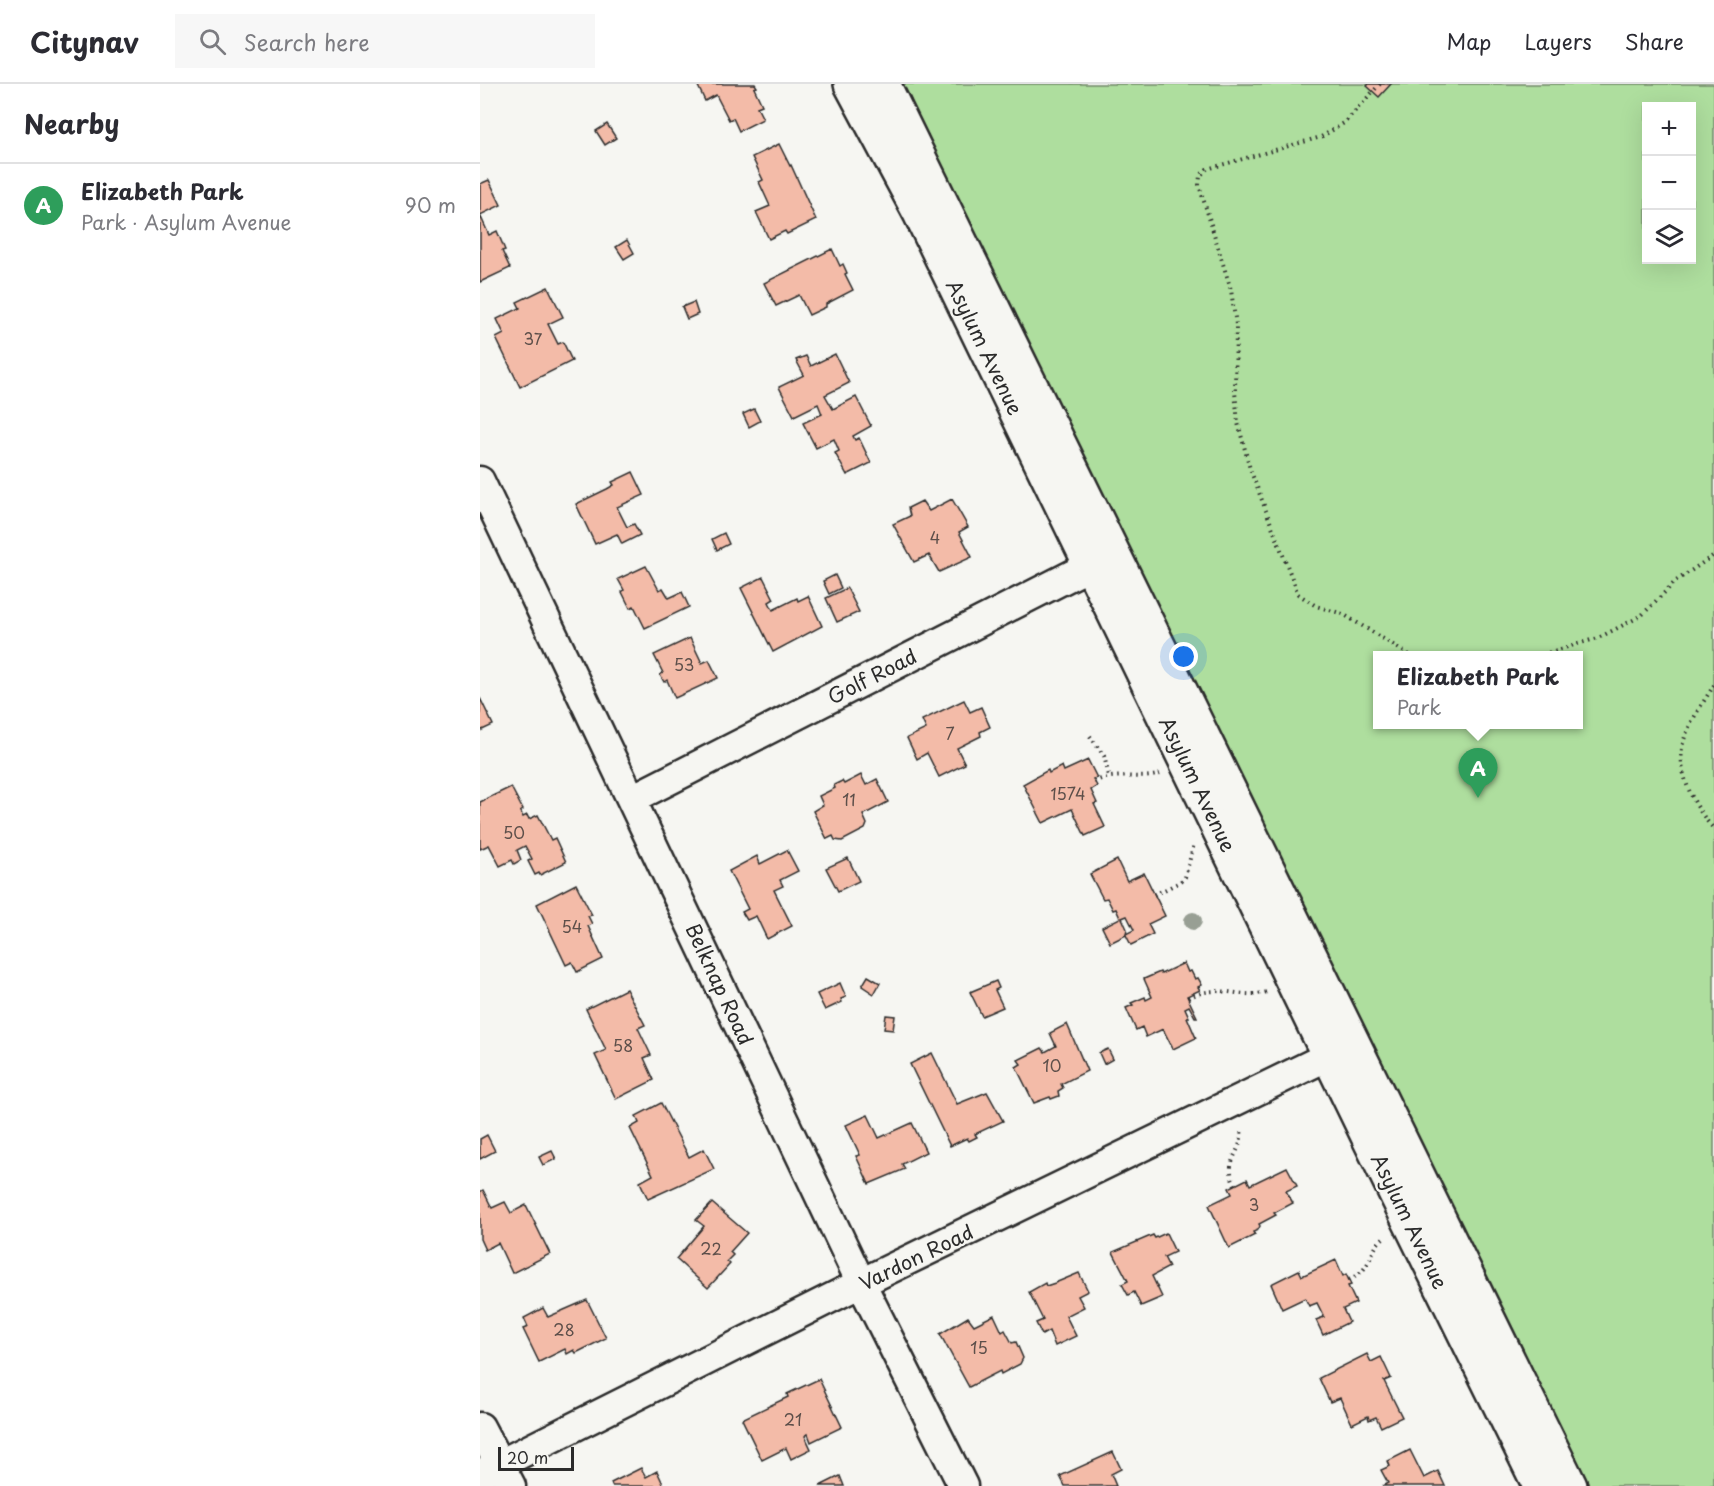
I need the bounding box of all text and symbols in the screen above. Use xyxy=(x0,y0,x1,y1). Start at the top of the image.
search box xyxy=(175,14,595,68)
text: Citynav xyxy=(30,20,139,63)
icon: search xyxy=(196,25,229,58)
text: Search here xyxy=(244,25,370,58)
text: Map xyxy=(1447,25,1491,57)
text: Layers xyxy=(1524,25,1592,57)
text: Share xyxy=(1625,25,1684,57)
map controls xyxy=(1642,102,1696,264)
button: + xyxy=(1642,102,1696,156)
text: Nearby xyxy=(24,104,119,143)
button: − xyxy=(1642,156,1696,210)
text: Elizabeth Park xyxy=(81,174,244,207)
text: A xyxy=(36,190,51,220)
text: 90 m xyxy=(405,190,456,220)
text: Park · Asylum Avenue xyxy=(81,207,291,237)
button: layers xyxy=(1642,210,1696,264)
street label: Asylum Avenue xyxy=(939,274,1031,420)
house number: 37 xyxy=(524,326,543,350)
house number: 4 xyxy=(930,525,940,549)
street label: Golf Road xyxy=(822,641,922,711)
your location xyxy=(1169,642,1198,671)
popup xyxy=(1373,651,1583,729)
house number: 53 xyxy=(674,652,694,676)
text: Elizabeth Park xyxy=(1397,659,1559,692)
text: Park xyxy=(1397,692,1441,722)
street label: Asylum Avenue xyxy=(1152,711,1244,857)
house number: 7 xyxy=(945,721,955,745)
pin: A xyxy=(1458,748,1498,798)
house number: 1574 xyxy=(1050,781,1086,805)
house number: 11 xyxy=(842,787,856,811)
house number: 50 xyxy=(503,820,525,844)
house number: 54 xyxy=(562,914,582,938)
street label: Belknap Road xyxy=(679,918,761,1050)
house number: 58 xyxy=(613,1033,633,1057)
house number: 10 xyxy=(1043,1053,1061,1077)
street label: Asylum Avenue xyxy=(1364,1148,1456,1294)
house number: 3 xyxy=(1249,1192,1259,1216)
street label: Vardon Road xyxy=(854,1216,978,1298)
house number: 22 xyxy=(700,1236,722,1260)
house number: 28 xyxy=(553,1317,575,1341)
house number: 15 xyxy=(970,1335,988,1359)
house number: 21 xyxy=(784,1407,802,1431)
scale bar xyxy=(498,1444,574,1472)
text: 20 m xyxy=(507,1445,548,1469)

